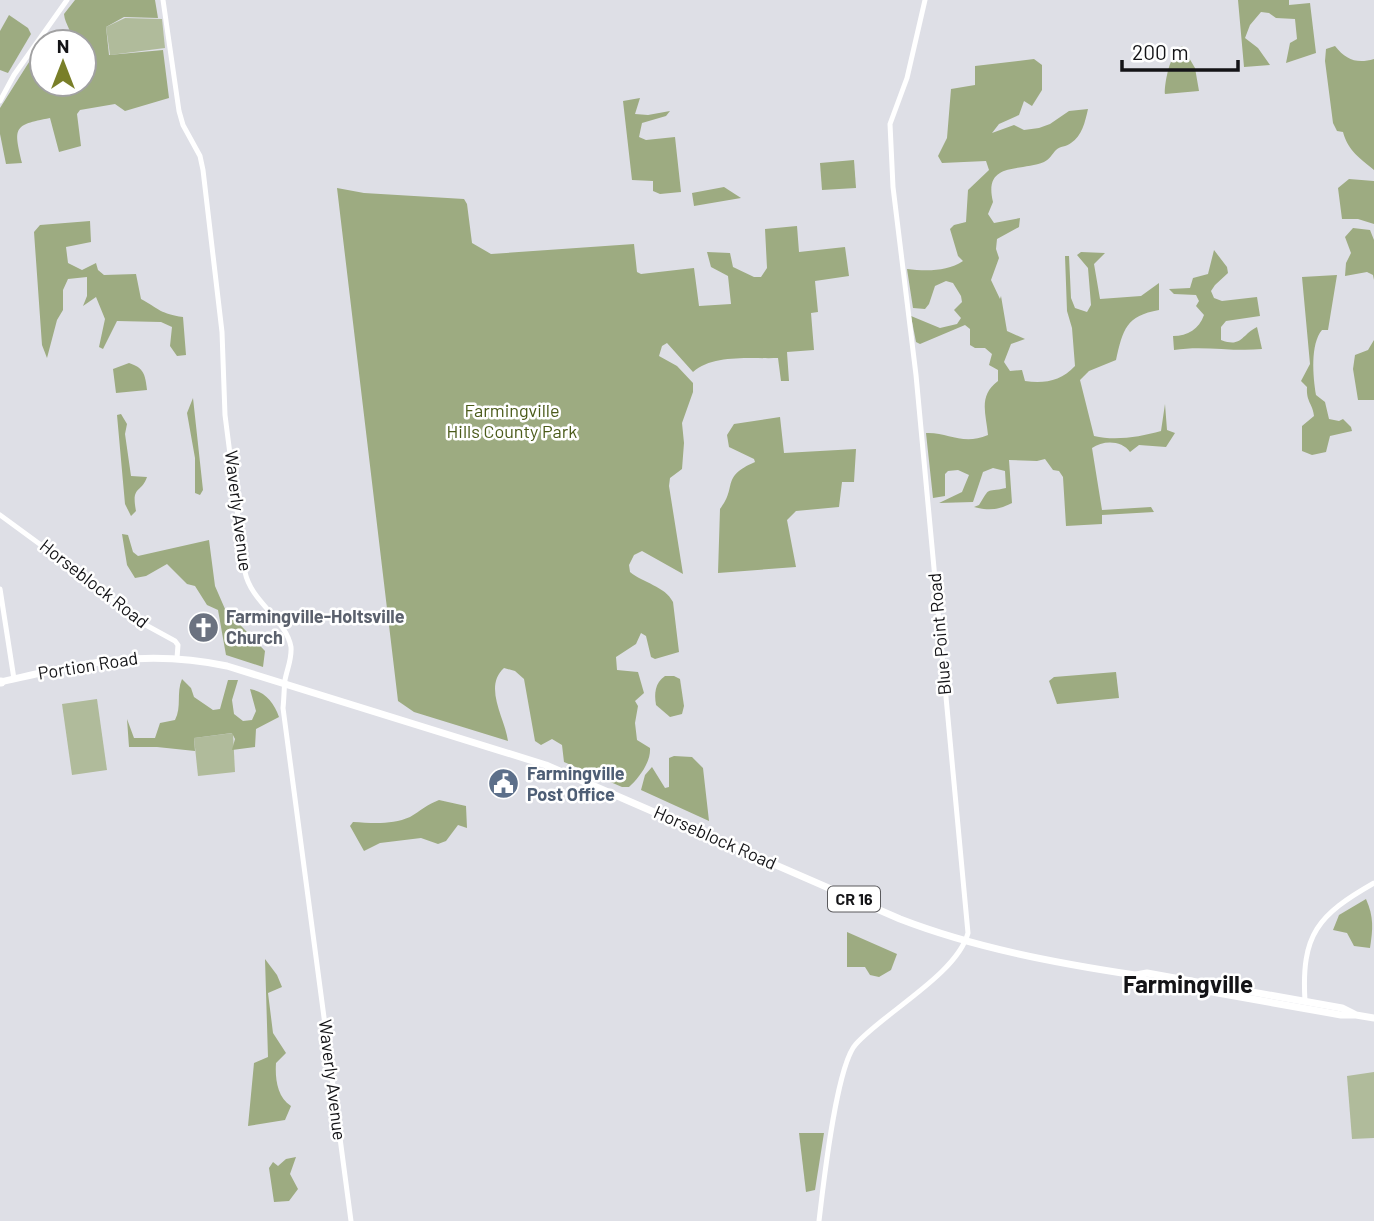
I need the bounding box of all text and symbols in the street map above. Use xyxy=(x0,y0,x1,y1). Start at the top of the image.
north arrow xyxy=(28,28,98,98)
scale bar xyxy=(1122,28,1238,72)
text: N xyxy=(57,34,69,57)
text: 200 m xyxy=(1132,39,1189,64)
park label: Farmingville Hills County Park xyxy=(447,399,577,442)
street label: Waverly Avenue xyxy=(221,449,257,573)
street label: Horseblock Road xyxy=(36,534,153,632)
street label: Blue Point Road xyxy=(923,572,955,696)
place label: Farmingville-Holtsville Church xyxy=(226,605,405,648)
church icon: Farmingville-Holtsville Church xyxy=(186,610,220,644)
street label: Portion Road xyxy=(36,646,139,684)
place label: Farmingville Post Office xyxy=(527,762,625,805)
public building icon: Farmingville Post Office xyxy=(487,767,521,801)
street label: Horseblock Road xyxy=(651,800,780,874)
road number: CR 16 xyxy=(828,886,880,911)
district label: Farmingville xyxy=(1123,969,1253,998)
street label: Waverly Avenue xyxy=(315,1018,351,1142)

